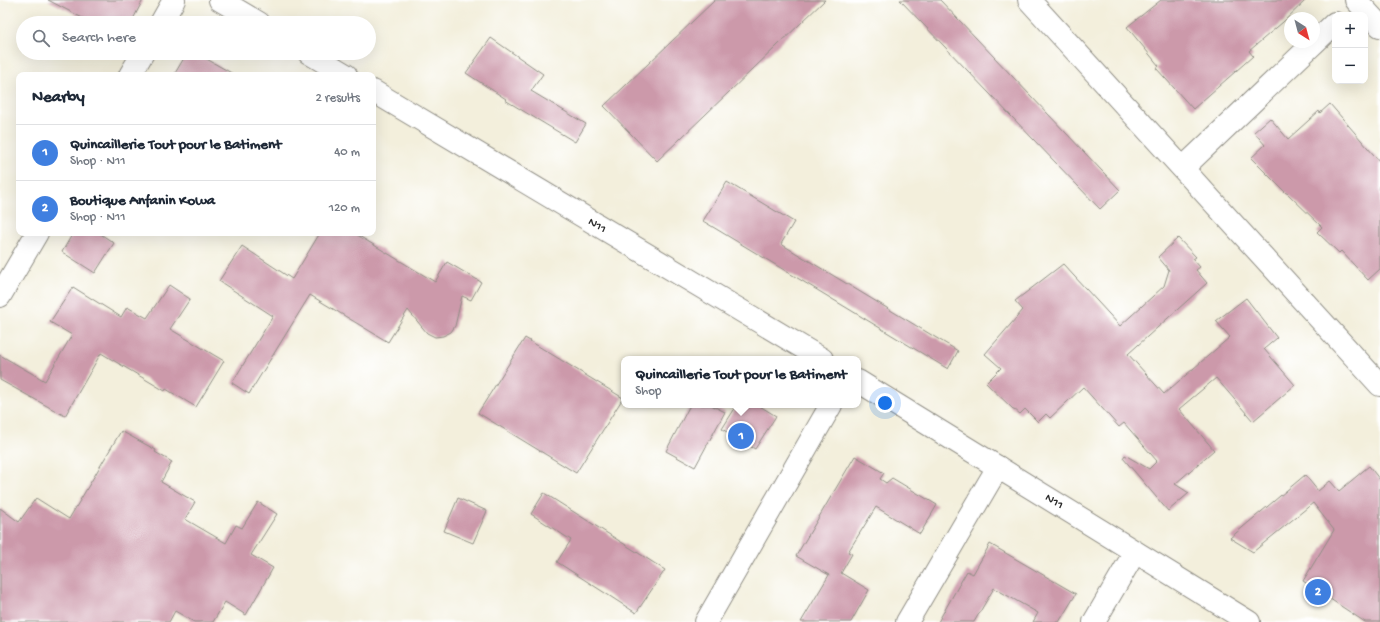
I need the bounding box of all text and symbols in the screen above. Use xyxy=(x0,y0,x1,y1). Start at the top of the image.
north arrow xyxy=(1284,12,1320,48)
map controls xyxy=(1332,12,1368,84)
button: + xyxy=(1332,12,1368,48)
search box xyxy=(16,16,376,60)
icon: search xyxy=(30,27,52,49)
text: Search here xyxy=(62,29,136,47)
button: − xyxy=(1332,48,1368,84)
text: Nearby xyxy=(32,88,85,108)
text: 2 results xyxy=(315,91,360,106)
text: Quincaillerie Tout pour le Batiment xyxy=(70,136,281,154)
text: 1 xyxy=(42,145,48,160)
text: 40 m xyxy=(334,145,360,160)
text: Shop · N11 xyxy=(70,154,125,169)
text: Boutique Anfanin Kowa xyxy=(70,192,215,210)
text: 2 xyxy=(42,201,48,216)
text: 120 m xyxy=(329,201,360,216)
text: Shop · N11 xyxy=(70,210,125,225)
street label: N11 xyxy=(585,215,609,237)
popup xyxy=(621,356,861,408)
text: Quincaillerie Tout pour le Batiment xyxy=(635,366,847,384)
text: Shop xyxy=(635,384,662,399)
your location xyxy=(875,393,895,413)
pin: 1 xyxy=(728,421,754,451)
street label: N11 xyxy=(1042,491,1066,513)
pin: 2 xyxy=(1305,577,1331,607)

